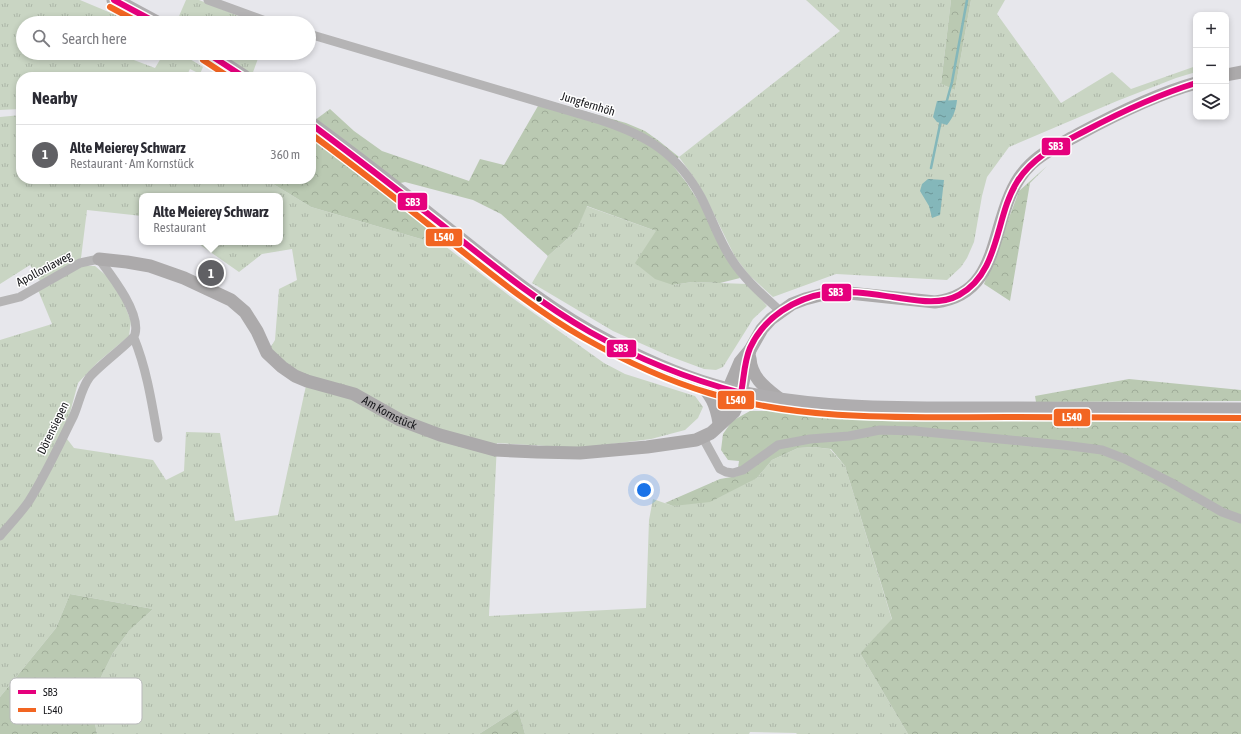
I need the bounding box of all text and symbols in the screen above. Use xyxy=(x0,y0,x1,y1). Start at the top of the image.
map controls xyxy=(1193,12,1229,120)
button: + xyxy=(1193,12,1229,48)
search box xyxy=(16,16,316,60)
icon: search xyxy=(30,27,52,49)
text: Search here xyxy=(62,30,127,47)
button: − xyxy=(1193,48,1229,84)
button: layers xyxy=(1193,84,1229,120)
text: Nearby xyxy=(32,88,78,108)
street label: Jungfernhöh xyxy=(559,89,617,119)
line badge: SB3 xyxy=(1041,137,1071,156)
text: Alte Meierey Schwarz xyxy=(70,139,186,156)
text: SB3 xyxy=(1048,140,1064,152)
text: 1 xyxy=(42,147,48,162)
text: 360 m xyxy=(271,147,300,162)
text: Restaurant · Am Kornstück xyxy=(70,156,194,171)
line badge: SB3 xyxy=(397,192,428,211)
popup xyxy=(139,193,283,245)
text: SB3 xyxy=(405,196,421,208)
text: Alte Meierey Schwarz xyxy=(153,203,269,220)
text: Restaurant xyxy=(153,220,206,235)
line badge: L540 xyxy=(425,228,463,247)
text: L540 xyxy=(434,231,454,243)
street label: Apolloniaweg xyxy=(14,248,75,289)
pin: 1 xyxy=(198,258,224,288)
line badge: SB3 xyxy=(821,283,852,302)
text: SB3 xyxy=(828,286,844,298)
unlabelled marker xyxy=(534,294,544,304)
line badge: SB3 xyxy=(606,339,637,358)
text: SB3 xyxy=(613,342,629,354)
line badge: L540 xyxy=(717,390,755,410)
street label: Am Kornstück xyxy=(360,393,420,433)
text: L540 xyxy=(726,394,746,406)
street label: Dörensiepen xyxy=(34,400,72,456)
line badge: L540 xyxy=(1053,408,1091,427)
text: L540 xyxy=(1062,411,1082,423)
your location xyxy=(634,480,654,500)
legend xyxy=(10,678,142,724)
text: SB3 xyxy=(43,686,58,698)
text: L540 xyxy=(43,704,63,716)

